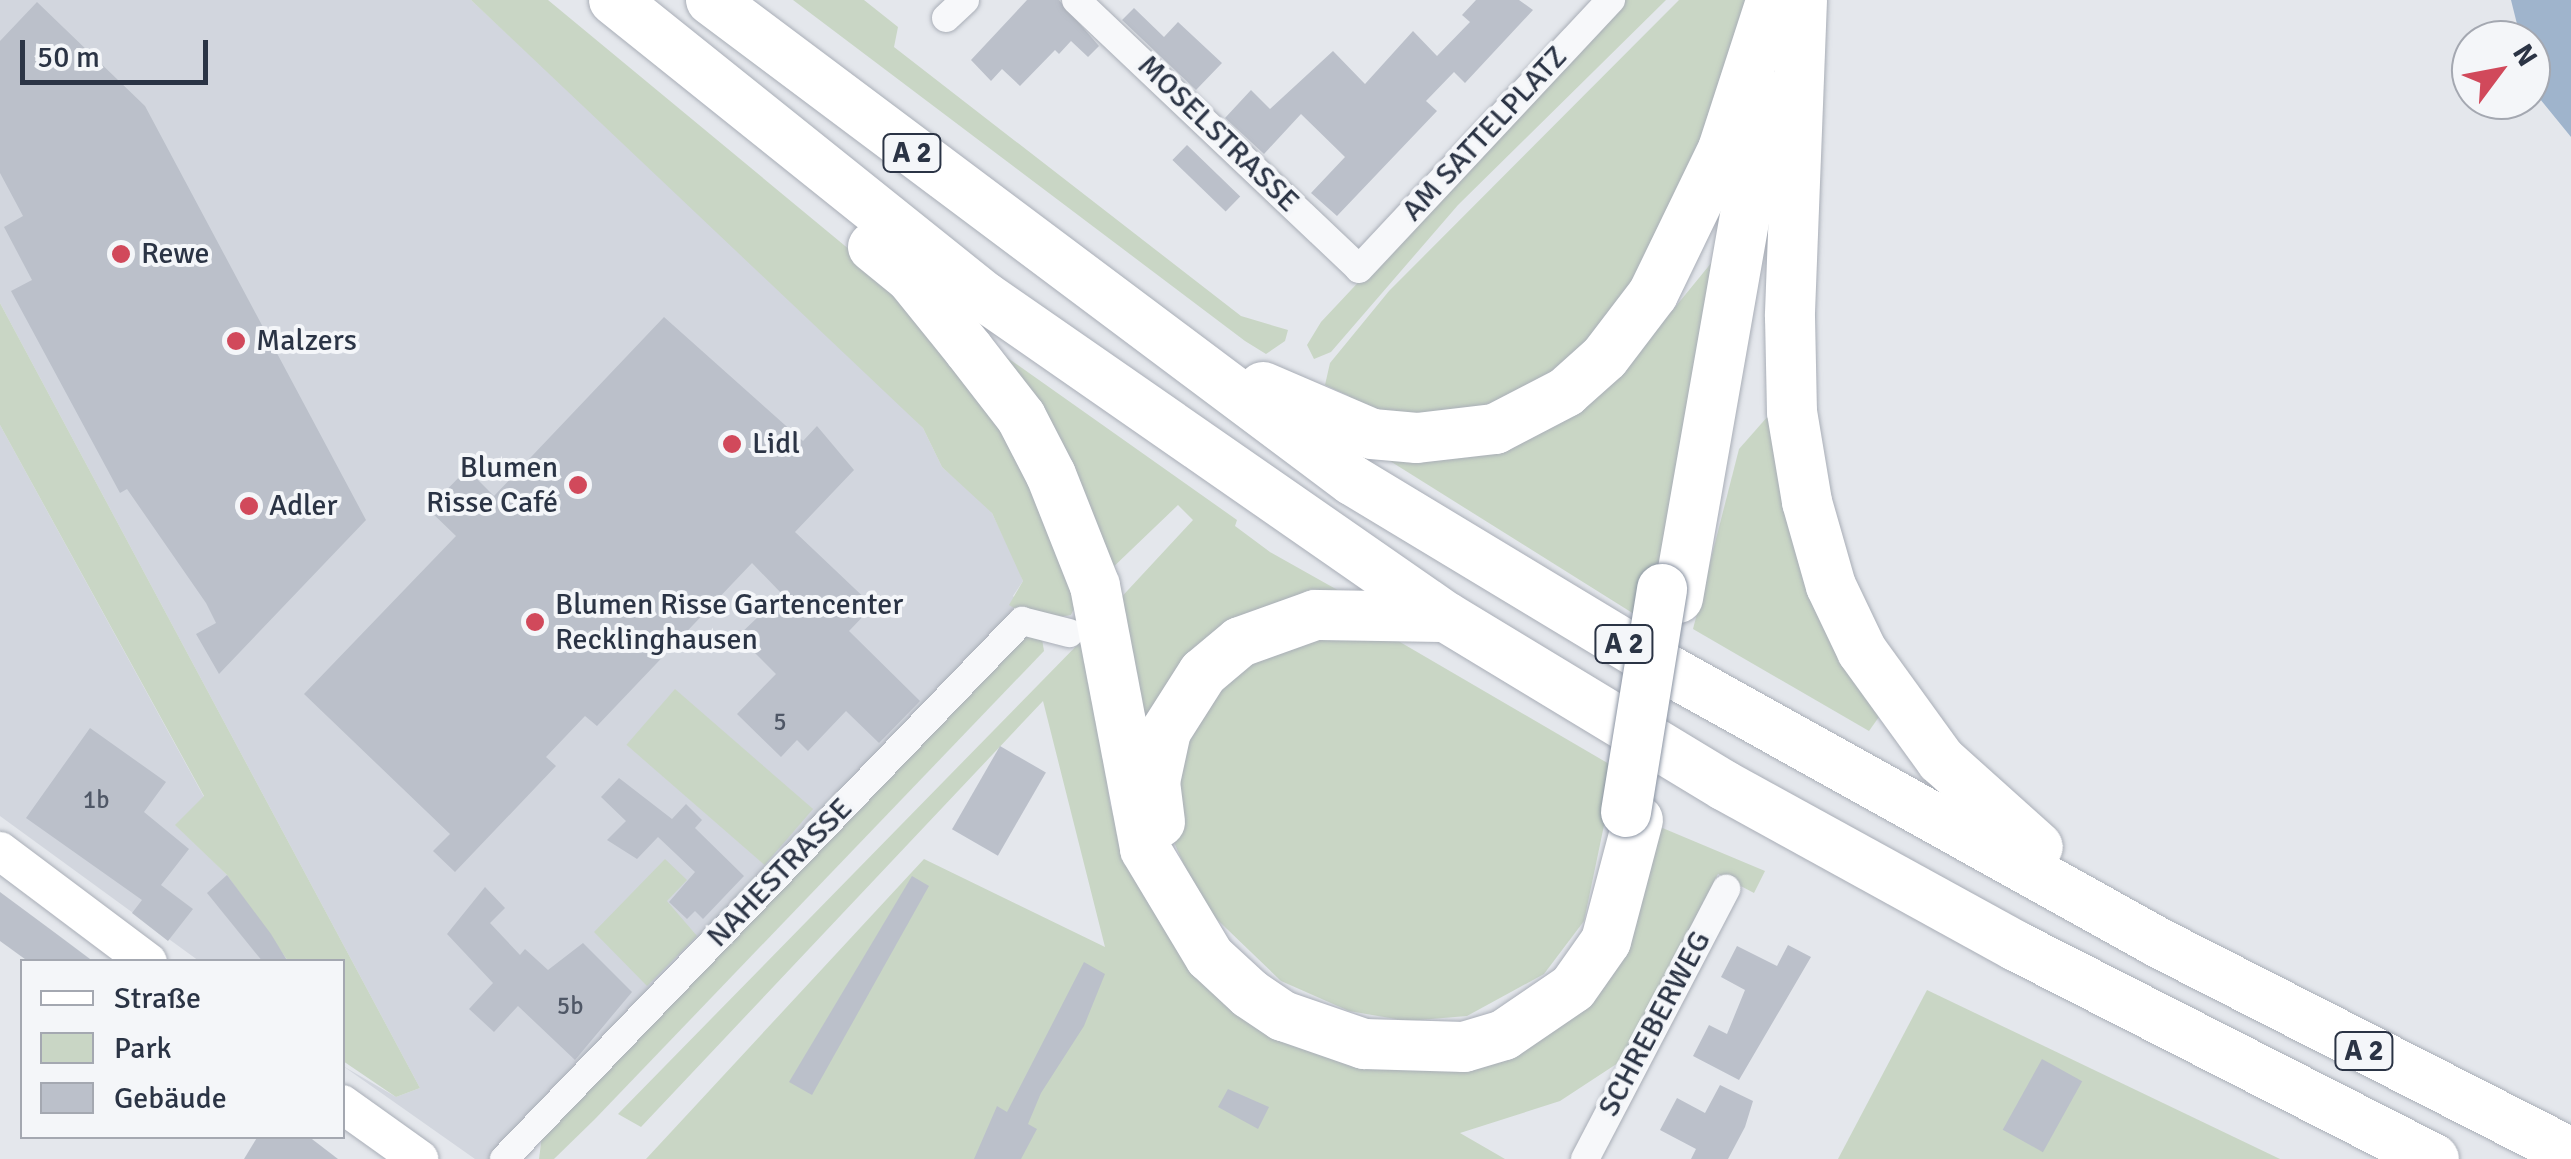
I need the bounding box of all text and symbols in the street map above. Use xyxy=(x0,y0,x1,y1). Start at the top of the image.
scale bar xyxy=(25,20,212,82)
north arrow xyxy=(2451,20,2551,120)
text: N xyxy=(2505,38,2544,72)
text: 50 m xyxy=(37,39,100,76)
street label: AM SATTELPLATZ xyxy=(1395,39,1575,229)
street label: MOSELSTRASSE xyxy=(1130,48,1306,220)
road number: A 2 xyxy=(882,130,942,176)
place label: Rewe xyxy=(141,236,210,272)
marker: Rewe xyxy=(110,243,132,265)
place label: Malzers xyxy=(256,323,357,359)
marker: Malzers xyxy=(225,330,247,352)
place label: Lidl xyxy=(752,426,800,462)
marker: Lidl xyxy=(721,433,743,455)
place label: Blumen Risse Café xyxy=(426,450,558,520)
marker: Blumen Risse Café xyxy=(567,474,589,496)
place label: Adler xyxy=(269,488,338,524)
marker: Adler xyxy=(238,495,260,517)
place label: Blumen Risse Gartencenter Recklinghausen xyxy=(555,587,903,658)
marker: Blumen Risse Gartencenter Recklinghausen xyxy=(524,611,546,633)
road number: A 2 xyxy=(1594,621,1654,667)
house number: 5 xyxy=(773,707,787,737)
house number: 1b xyxy=(83,785,109,815)
street label: NAHESTRASSE xyxy=(700,791,860,955)
street label: SCHREBERWEG xyxy=(1591,925,1719,1123)
legend xyxy=(20,959,345,1139)
text: Straße xyxy=(114,980,201,1017)
house number: 5b xyxy=(557,991,583,1021)
road number: A 2 xyxy=(2334,1028,2394,1074)
text: Park xyxy=(114,1030,172,1067)
text: Gebäude xyxy=(114,1080,227,1117)

